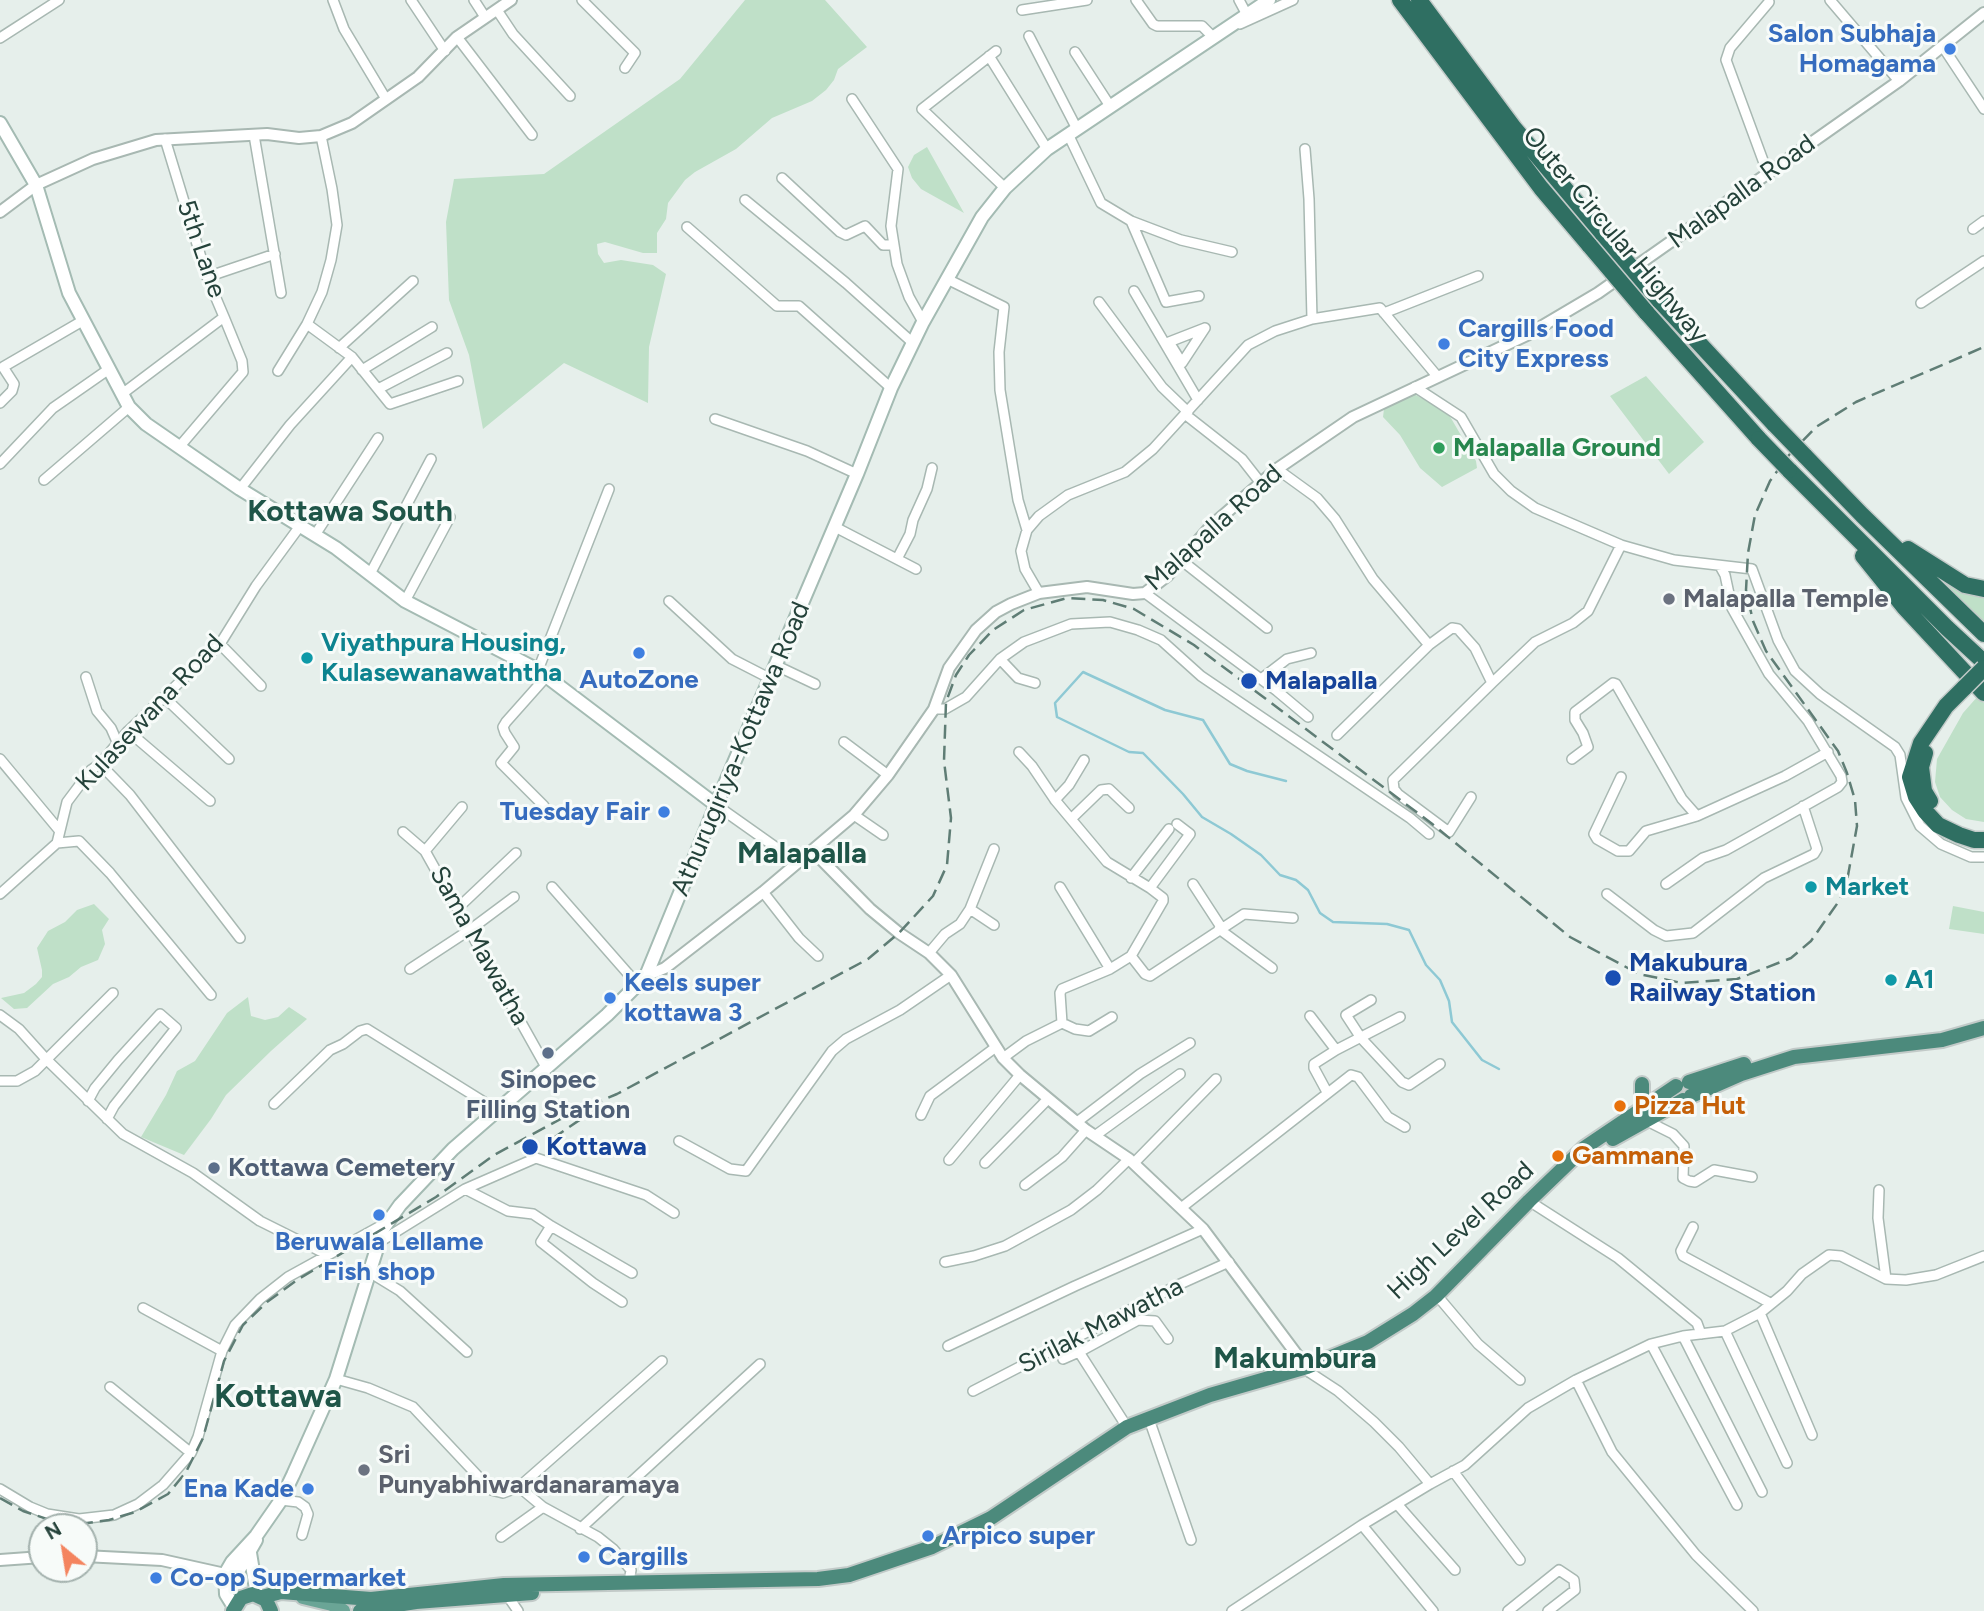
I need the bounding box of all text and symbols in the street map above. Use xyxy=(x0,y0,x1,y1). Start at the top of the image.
place label: Salon Subhaja Homagama xyxy=(1768,18,1936,80)
marker: Salon Subhaja Homagama xyxy=(1942,41,1958,57)
street label: Outer Circular Highway xyxy=(1516,121,1714,349)
street label: Malapalla Road xyxy=(1663,128,1821,256)
street label: 5th Lane xyxy=(170,196,232,302)
place label: Cargills Food City Express xyxy=(1458,313,1614,374)
marker: Cargills Food City Express xyxy=(1436,336,1452,352)
place label: Malapalla Ground xyxy=(1453,432,1661,464)
marker: Malapalla Ground xyxy=(1431,440,1447,456)
street label: Malapalla Road xyxy=(1139,458,1289,598)
district label: Kottawa South xyxy=(247,494,453,530)
place label: Malapalla Temple xyxy=(1683,583,1889,615)
marker: Malapalla Temple xyxy=(1661,591,1677,607)
street label: Athurugiriya-Kottawa Road xyxy=(665,597,817,901)
place label: Viyathpura Housing, Kulasewanawaththa xyxy=(321,627,566,688)
street label: Kulasewana Road xyxy=(69,628,231,798)
marker: AutoZone xyxy=(631,645,647,661)
marker: Viyathpura Housing, Kulasewanawaththa xyxy=(299,650,315,666)
place label: AutoZone xyxy=(579,664,699,696)
place label: Malapalla xyxy=(1265,665,1378,697)
marker: Malapalla xyxy=(1239,671,1259,691)
place label: Tuesday Fair xyxy=(500,796,650,828)
marker: Tuesday Fair xyxy=(656,804,672,820)
district label: Malapalla xyxy=(737,836,867,872)
street label: Sama Mawatha xyxy=(422,861,536,1031)
place label: Market xyxy=(1825,871,1909,903)
marker: Market xyxy=(1803,879,1819,895)
place label: Makubura Railway Station xyxy=(1629,947,1816,1009)
place label: A1 xyxy=(1905,964,1935,996)
place label: Keels super kottawa 3 xyxy=(624,967,761,1028)
marker: Makubura Railway Station xyxy=(1603,968,1623,988)
marker: A1 xyxy=(1883,972,1899,988)
marker: Keels super kottawa 3 xyxy=(602,990,618,1006)
marker: Sinopec Filling Station xyxy=(540,1045,556,1061)
place label: Sinopec Filling Station xyxy=(466,1064,630,1126)
place label: Pizza Hut xyxy=(1634,1090,1746,1122)
marker: Pizza Hut xyxy=(1612,1098,1628,1114)
place label: Kottawa xyxy=(546,1131,647,1163)
marker: Kottawa xyxy=(520,1137,540,1157)
place label: Gammane xyxy=(1572,1140,1694,1172)
marker: Gammane xyxy=(1550,1148,1566,1164)
place label: Kottawa Cemetery xyxy=(228,1152,455,1184)
street label: High Level Road xyxy=(1381,1155,1541,1307)
marker: Kottawa Cemetery xyxy=(206,1160,222,1176)
marker: Beruwala Lellame Fish shop xyxy=(371,1207,387,1223)
place label: Beruwala Lellame Fish shop xyxy=(275,1226,483,1288)
street label: Sirilak Mawatha xyxy=(1013,1271,1189,1381)
district label: Makumbura xyxy=(1213,1341,1377,1377)
district label: Kottawa xyxy=(214,1377,342,1417)
place label: Sri Punyabhiwardanaramaya xyxy=(378,1439,680,1500)
marker: Sri Punyabhiwardanaramaya xyxy=(356,1462,372,1478)
place label: Ena Kade xyxy=(184,1473,294,1505)
marker: Ena Kade xyxy=(300,1481,316,1497)
north arrow xyxy=(28,1513,98,1583)
text: N xyxy=(41,1517,65,1545)
place label: Arpico super xyxy=(942,1520,1095,1552)
marker: Arpico super xyxy=(920,1528,936,1544)
place label: Cargills xyxy=(598,1541,688,1573)
marker: Cargills xyxy=(576,1549,592,1565)
place label: Co-op Supermarket xyxy=(170,1562,406,1594)
marker: Co-op Supermarket xyxy=(148,1570,164,1586)

